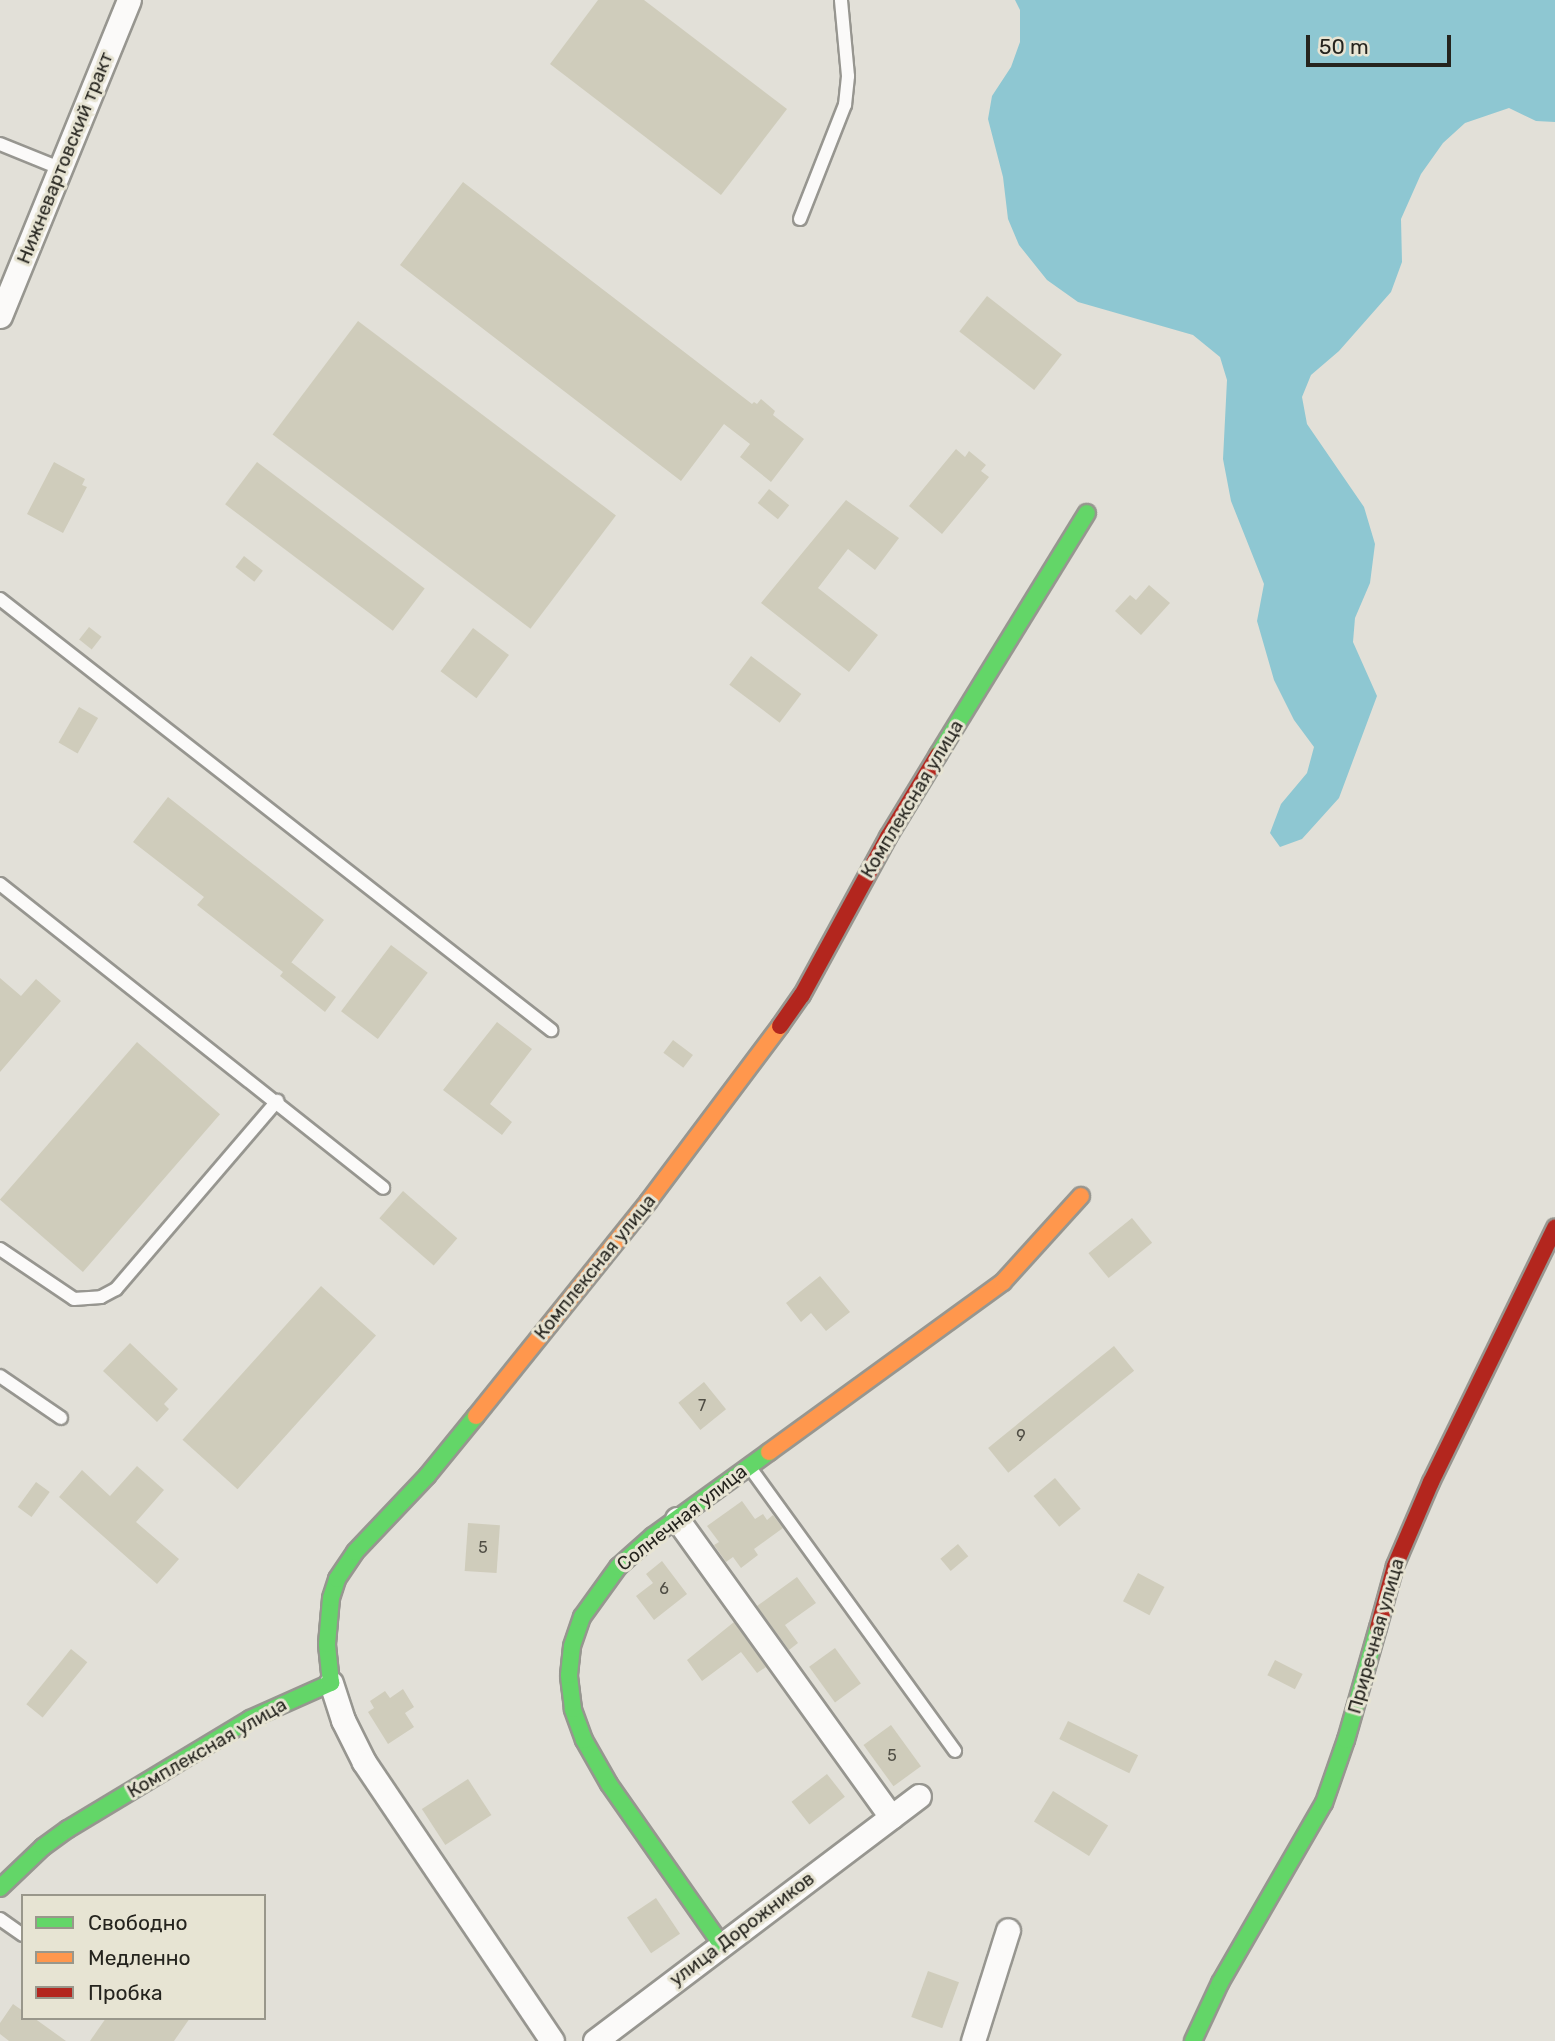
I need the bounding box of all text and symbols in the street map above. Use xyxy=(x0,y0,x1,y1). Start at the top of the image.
scale bar xyxy=(1310,21,1455,65)
text: 50 m xyxy=(1319,34,1369,59)
street label: Нижневартовский тракт xyxy=(12,49,118,267)
street label: Комплексная улица xyxy=(856,716,968,882)
street label: Комплексная улица xyxy=(529,1190,661,1344)
house number: 7 xyxy=(698,1396,706,1416)
house number: 9 xyxy=(1016,1426,1026,1446)
street label: Солнечная улица xyxy=(612,1460,752,1576)
house number: 5 xyxy=(478,1538,488,1558)
street label: Приречная улица xyxy=(1343,1556,1409,1716)
house number: 6 xyxy=(659,1579,669,1599)
street label: Комплексная улица xyxy=(123,1693,291,1803)
house number: 5 xyxy=(887,1746,897,1766)
street label: улица Дорожников xyxy=(665,1867,819,1991)
legend xyxy=(21,1894,266,2020)
text: Свободно xyxy=(88,1910,188,1935)
text: Медленно xyxy=(88,1945,191,1970)
text: Пробка xyxy=(88,1980,163,2005)

